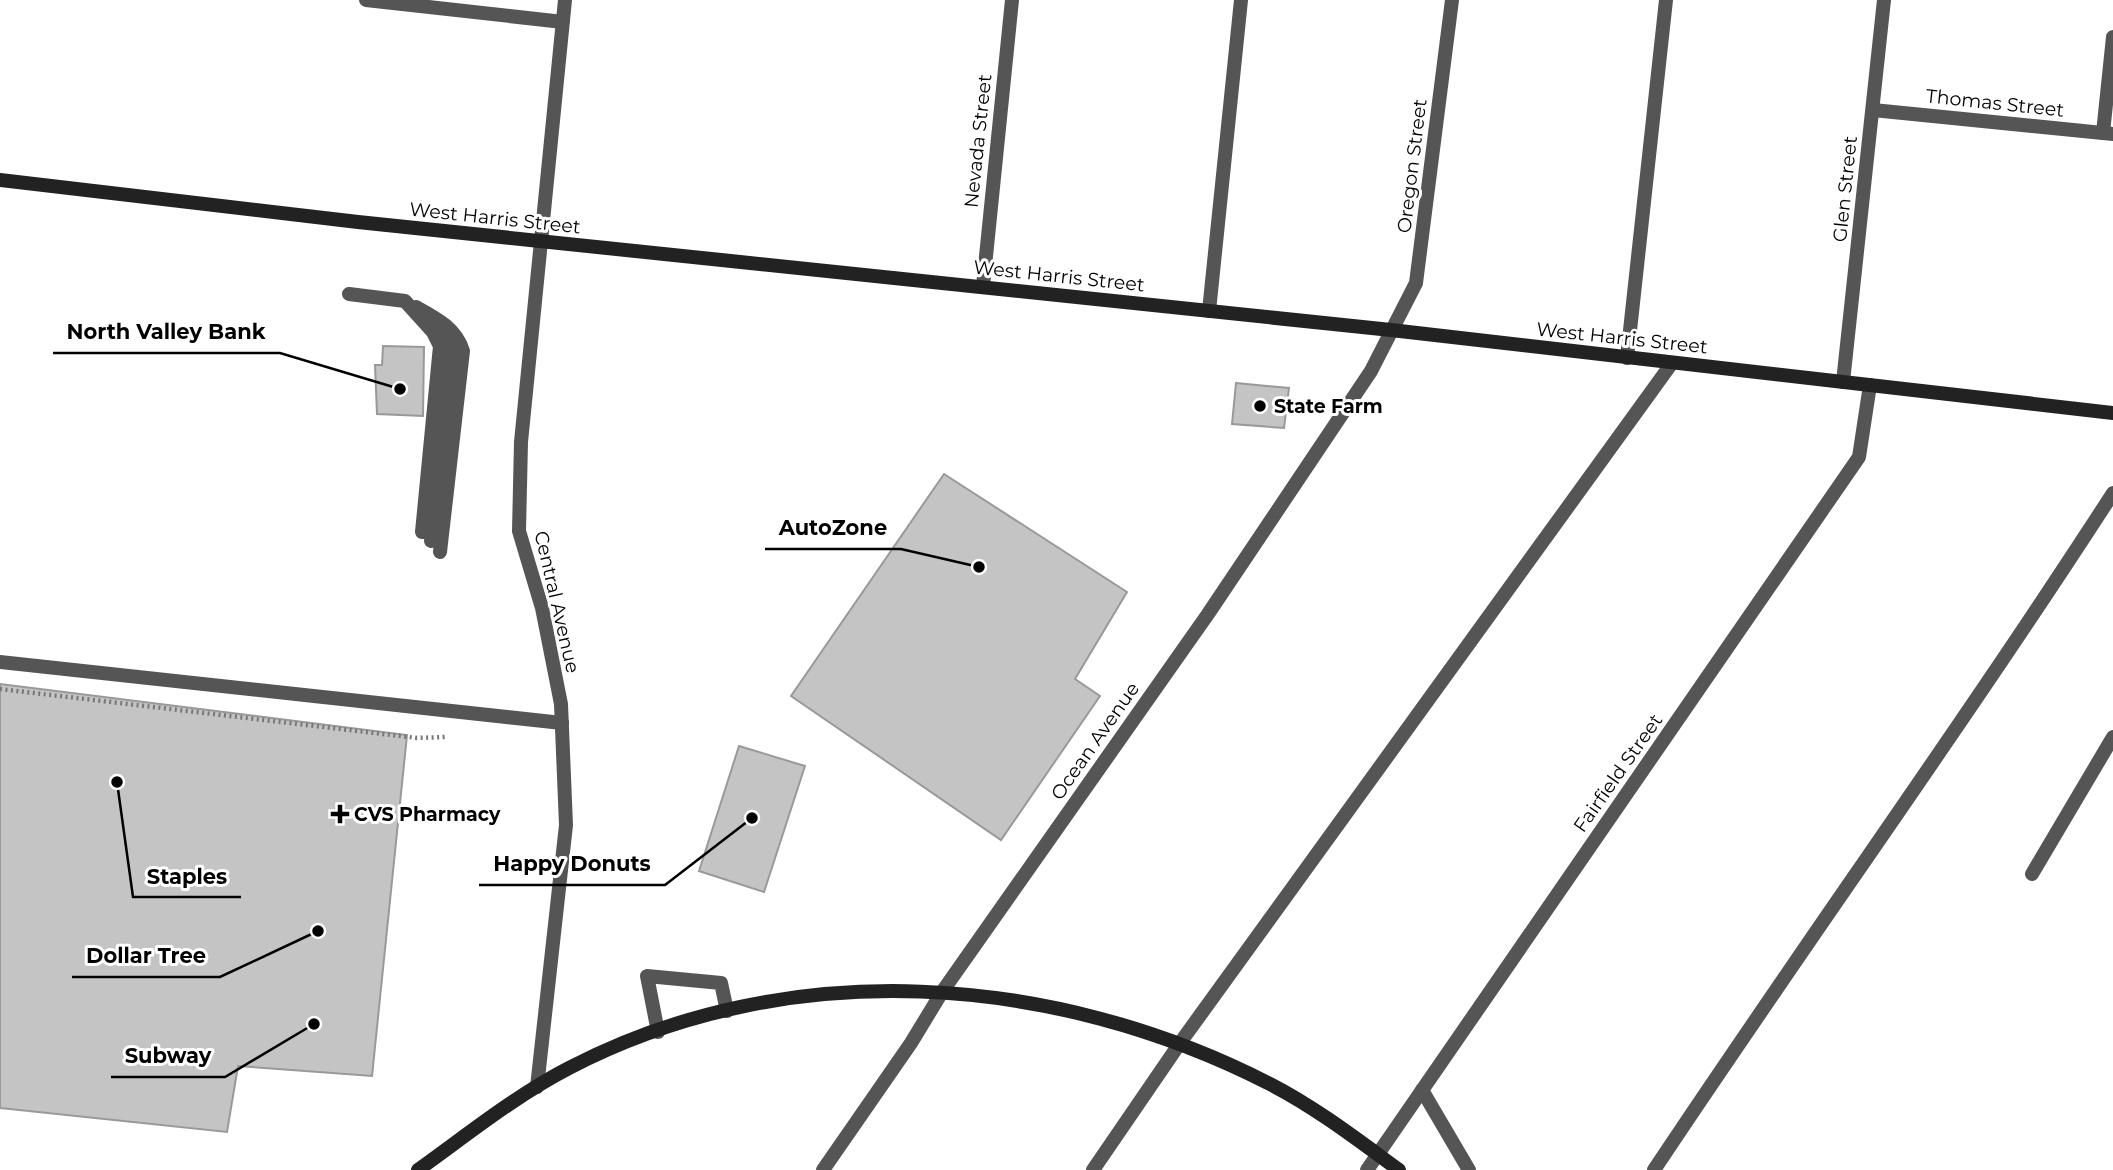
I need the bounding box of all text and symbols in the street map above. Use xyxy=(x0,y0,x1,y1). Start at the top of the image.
street label: Nevada Street xyxy=(960,73,996,209)
street label: Thomas Street xyxy=(1925,84,2065,122)
street label: Oregon Street xyxy=(1392,97,1432,234)
street label: Glen Street xyxy=(1828,135,1862,243)
street label: West Harris Street xyxy=(408,198,582,238)
street label: West Harris Street xyxy=(972,256,1146,296)
callout: North Valley Bank xyxy=(53,311,280,353)
street label: West Harris Street xyxy=(1535,318,1709,358)
text: North Valley Bank xyxy=(67,319,266,344)
place label: State Farm xyxy=(1274,395,1383,418)
marker: State Farm xyxy=(1252,398,1268,414)
callout: AutoZone xyxy=(765,507,901,549)
text: AutoZone xyxy=(778,515,887,540)
street label: Central Avenue xyxy=(529,529,585,675)
street label: Ocean Avenue xyxy=(1046,678,1144,804)
street label: Fairfield Street xyxy=(1569,709,1668,837)
place label: CVS Pharmacy xyxy=(354,803,501,826)
marker: CVS Pharmacy xyxy=(332,806,348,822)
callout: Happy Donuts xyxy=(479,843,665,885)
text: Happy Donuts xyxy=(493,851,651,876)
callout: Staples xyxy=(133,855,241,897)
text: Staples xyxy=(147,864,227,889)
callout: Dollar Tree xyxy=(72,935,220,977)
text: Dollar Tree xyxy=(86,943,206,968)
callout: Subway xyxy=(111,1035,225,1077)
text: Subway xyxy=(125,1043,212,1068)

